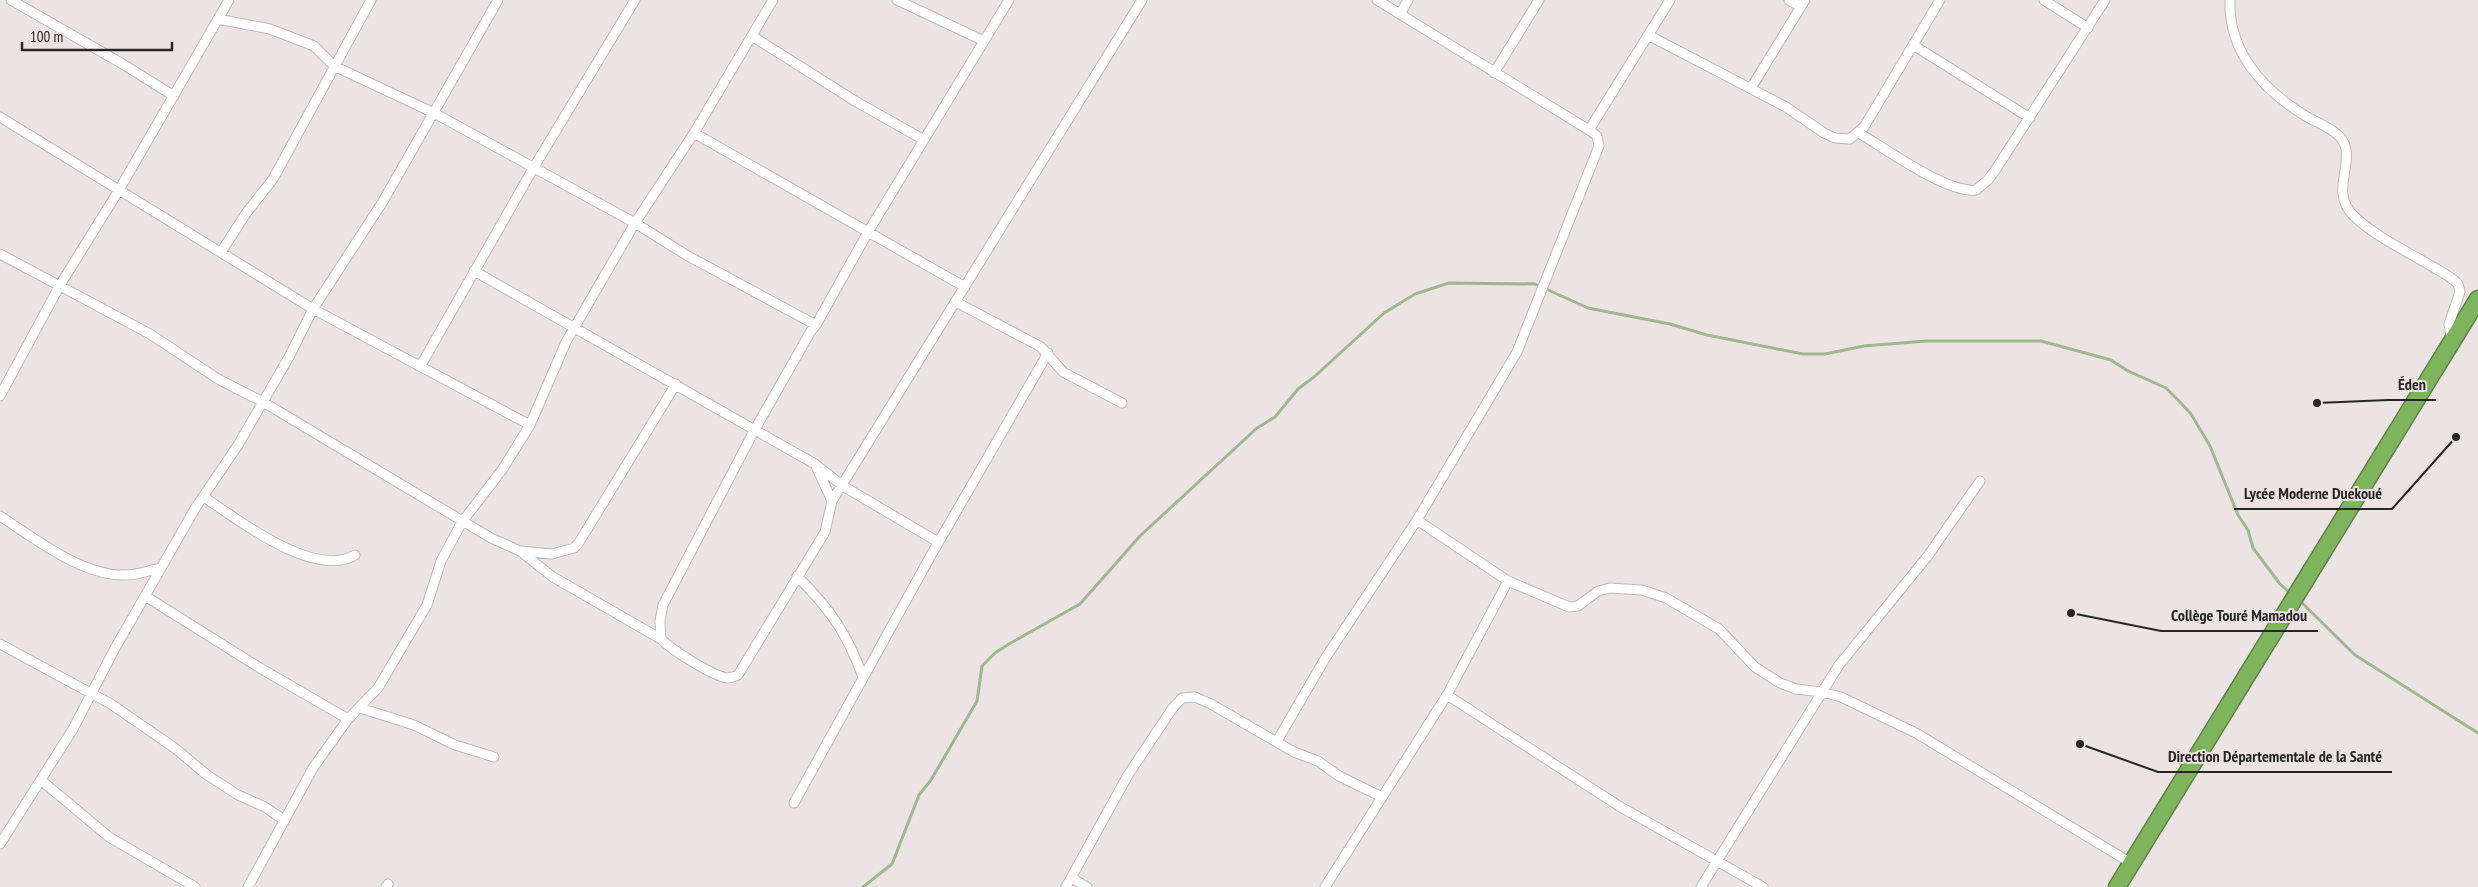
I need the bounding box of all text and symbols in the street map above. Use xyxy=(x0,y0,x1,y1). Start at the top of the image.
scale bar xyxy=(22,20,172,52)
text: 100 m xyxy=(30,27,63,46)
callout: Éden xyxy=(2388,369,2436,400)
text: Éden xyxy=(2398,374,2426,394)
callout: Lycée Moderne Duekoué xyxy=(2234,478,2392,509)
text: Lycée Moderne Duekoué xyxy=(2244,483,2382,503)
callout: Collège Touré Mamadou xyxy=(2161,600,2318,631)
text: Collège Touré Mamadou xyxy=(2171,605,2307,625)
callout: Direction Départementale de la Santé xyxy=(2158,741,2392,772)
text: Direction Départementale de la Santé xyxy=(2168,746,2382,766)

